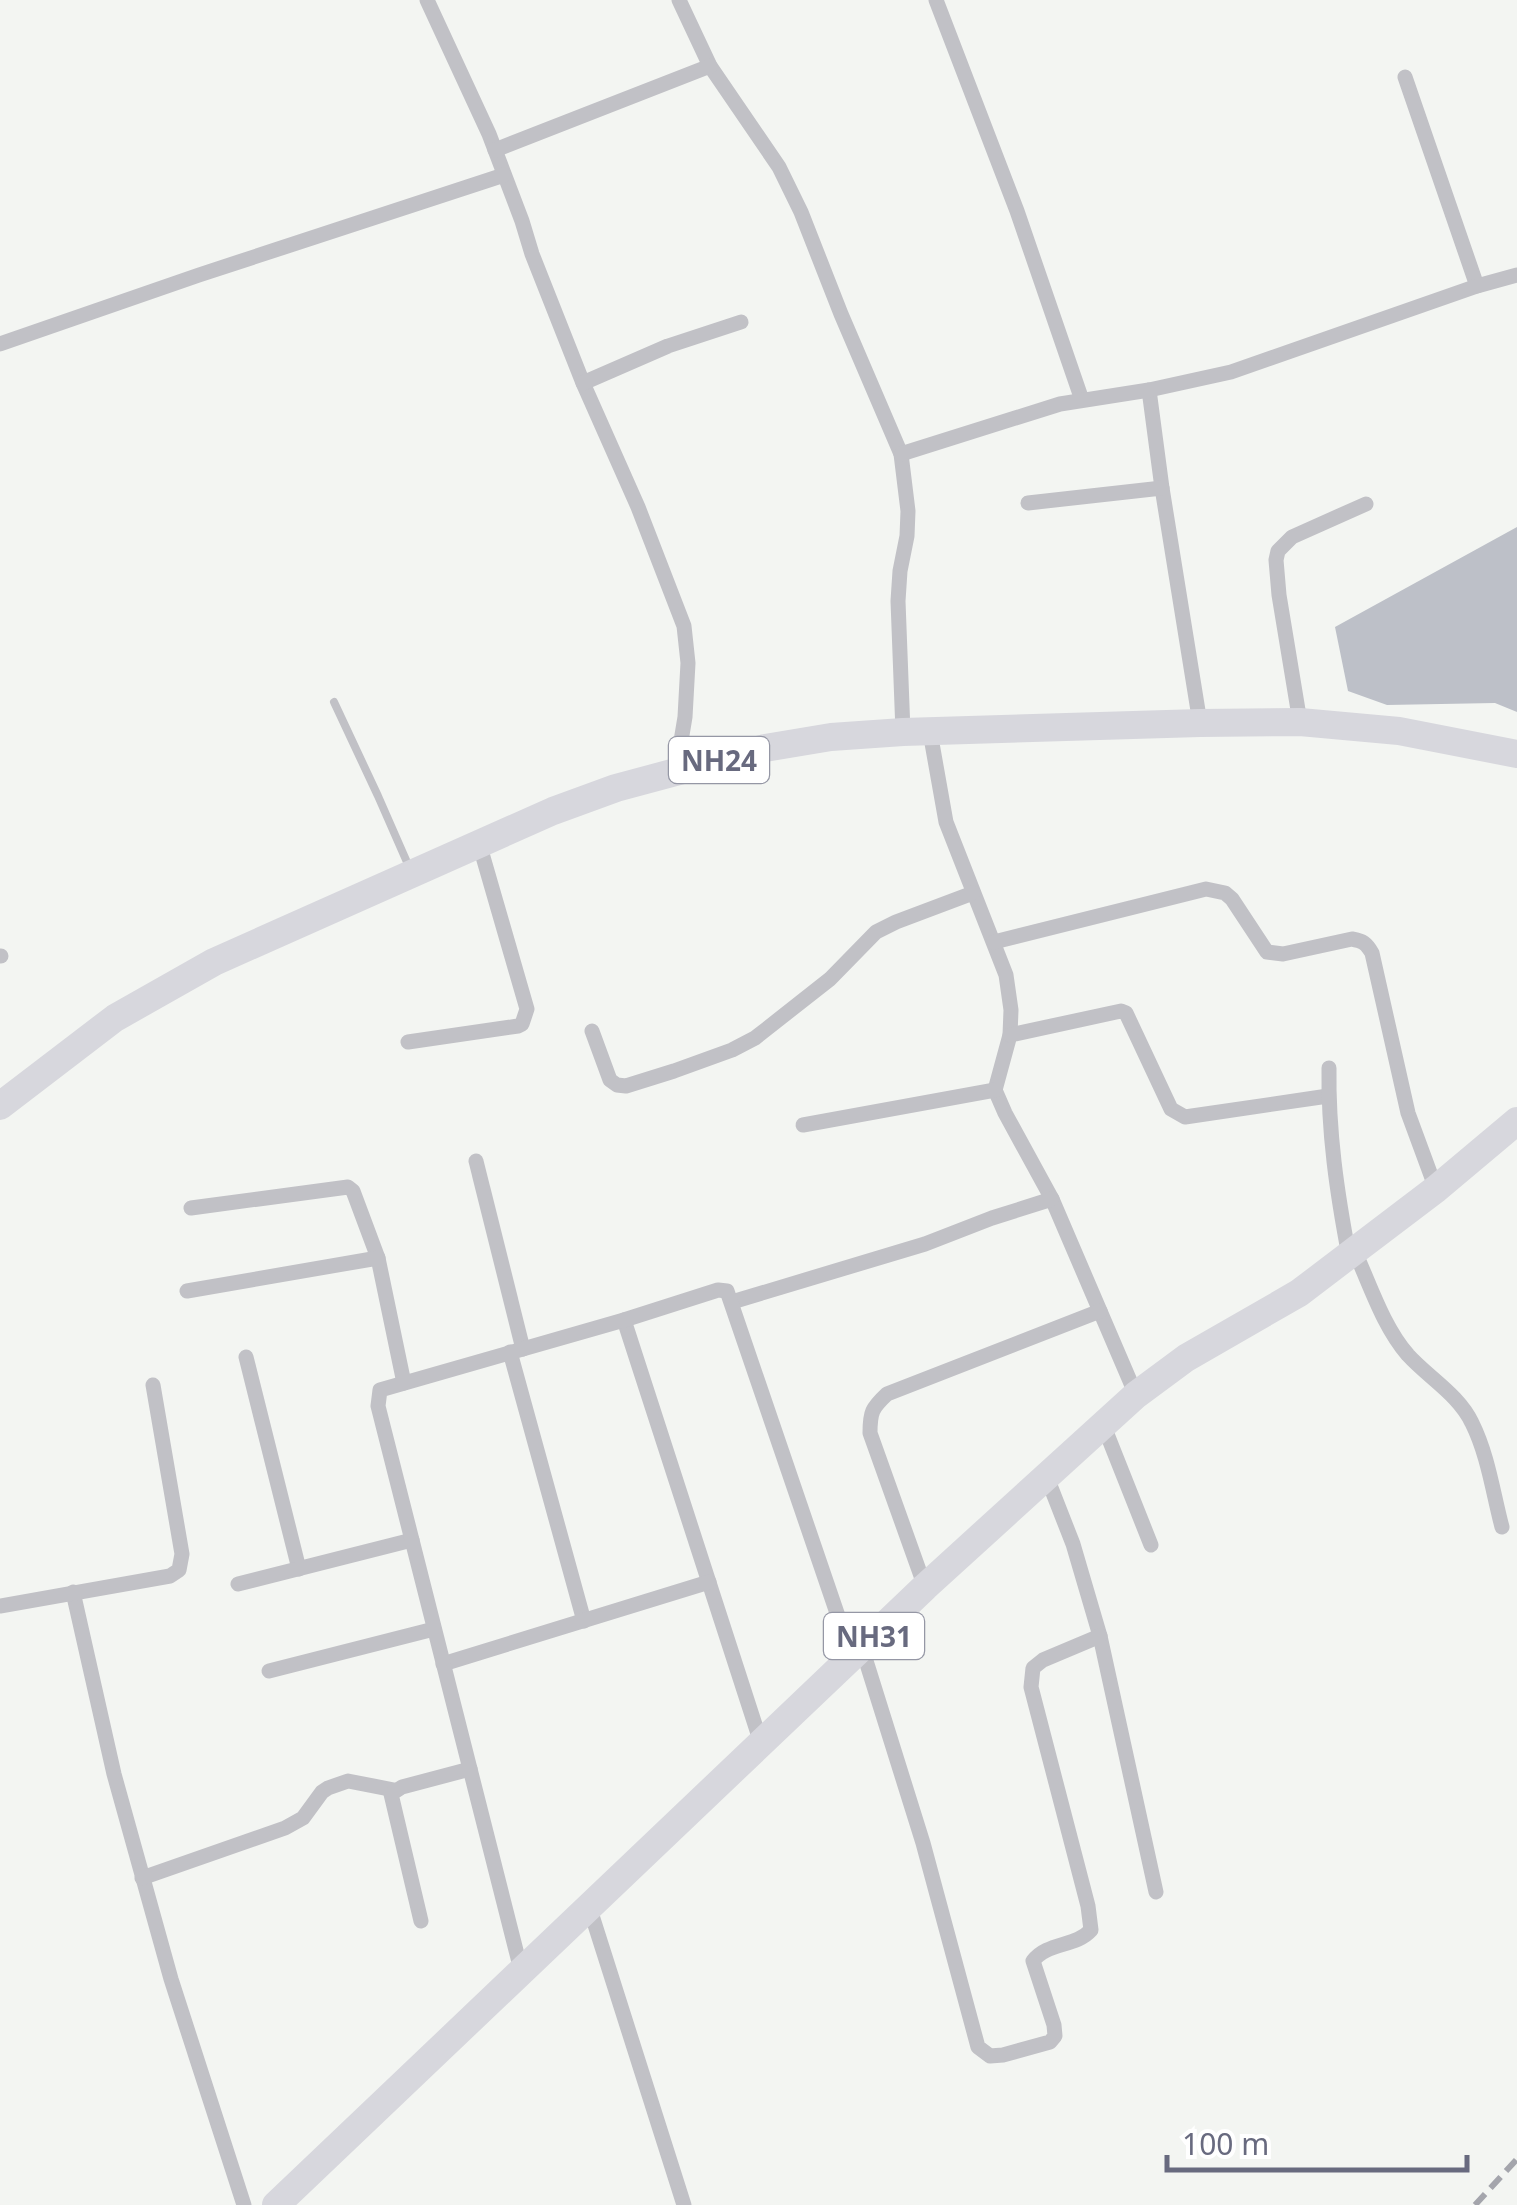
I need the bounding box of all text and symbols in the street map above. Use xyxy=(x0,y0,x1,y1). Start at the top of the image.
road number: NH24 xyxy=(669,737,769,783)
road number: NH31 xyxy=(824,1613,924,1659)
scale bar xyxy=(1167,2110,1467,2172)
text: 100 m xyxy=(1182,2123,1269,2164)

